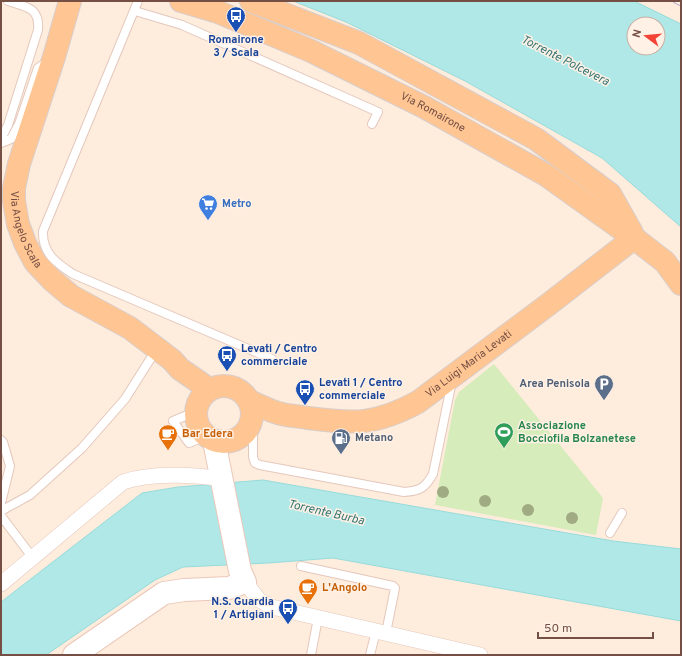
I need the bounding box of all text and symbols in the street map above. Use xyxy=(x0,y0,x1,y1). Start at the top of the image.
bus stop icon: Romairone 3 / Scala xyxy=(225,5,247,33)
north arrow xyxy=(626,16,666,56)
text: N xyxy=(630,28,645,39)
water label: Torrente Polcevera xyxy=(518,32,613,91)
place label: Romairone 3 / Scala xyxy=(208,33,264,60)
street label: Via Romairone xyxy=(398,89,468,136)
street label: Via Angelo Scala xyxy=(7,191,45,272)
supermarket icon: Metro xyxy=(197,193,219,221)
place label: Metro xyxy=(222,197,251,211)
street label: Via Luigi Maria Levati xyxy=(423,327,515,401)
place label: Levati / Centro commerciale xyxy=(241,342,317,369)
bus stop icon: Levati / Centro commerciale xyxy=(216,344,238,372)
parking icon: Area Penisola xyxy=(593,373,615,401)
place label: Levati 1 / Centro commerciale xyxy=(319,376,403,403)
place label: Area Penisola xyxy=(519,377,590,391)
bus stop icon: Levati 1 / Centro commerciale xyxy=(294,378,316,406)
place label: Associazione Bocciofila Bolzanetese xyxy=(518,419,636,446)
sports icon: Associazione Bocciofila Bolzanetese xyxy=(493,421,515,449)
cafe icon: Bar Edera xyxy=(157,423,179,451)
place label: Bar Edera xyxy=(182,427,233,441)
fuel station icon: Metano xyxy=(330,427,352,455)
place label: Metano xyxy=(355,431,393,445)
water label: Torrente Burba xyxy=(286,496,366,530)
cafe icon: L'Angolo xyxy=(297,577,319,605)
place label: L'Angolo xyxy=(322,581,367,595)
place label: N.S. Guardia 1 / Artigiani xyxy=(211,595,274,622)
bus stop icon: N.S. Guardia 1 / Artigiani xyxy=(277,597,299,625)
scale bar xyxy=(538,614,653,640)
text: 50 m xyxy=(544,621,572,637)

